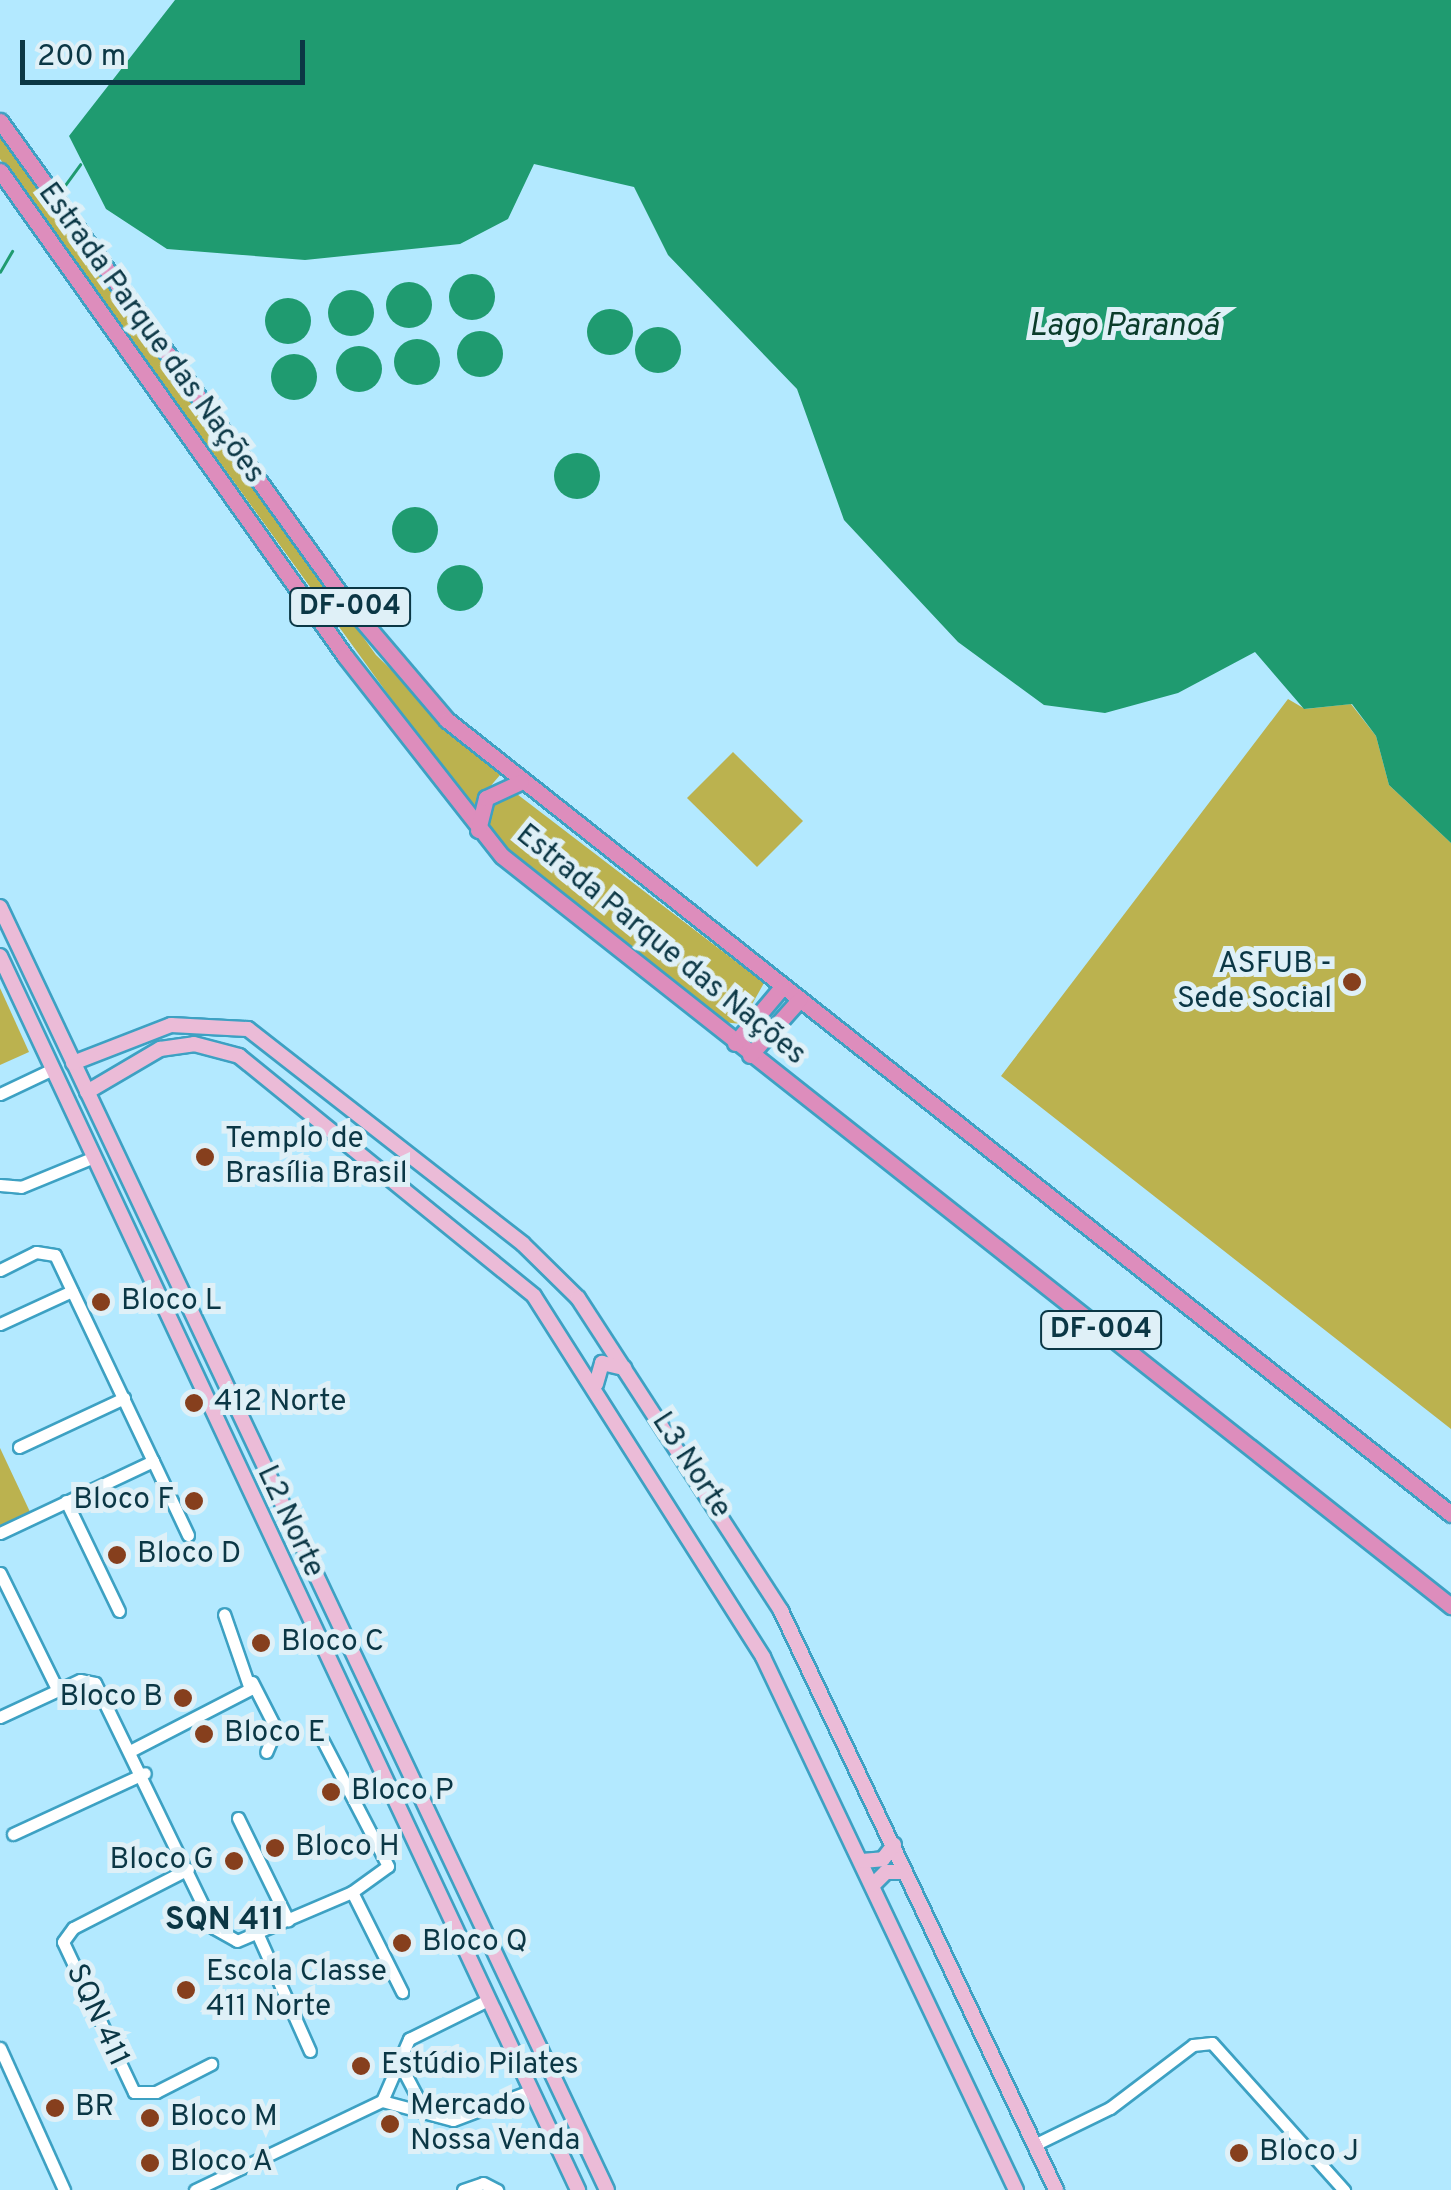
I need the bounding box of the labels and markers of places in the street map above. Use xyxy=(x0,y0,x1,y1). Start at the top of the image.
place label: ASFUB - Sede Social xyxy=(1177,947,1332,1018)
marker: ASFUB - Sede Social xyxy=(1341,971,1363,993)
place label: Templo de Brasília Brasil xyxy=(225,1122,408,1192)
marker: Templo de Brasília Brasil xyxy=(194,1146,216,1168)
place label: Bloco L xyxy=(121,1284,222,1320)
marker: Bloco L xyxy=(90,1291,112,1313)
place label: 412 Norte xyxy=(214,1385,346,1421)
marker: 412 Norte xyxy=(183,1392,205,1414)
place label: Bloco F xyxy=(73,1483,174,1519)
marker: Bloco F xyxy=(183,1490,205,1512)
place label: Bloco D xyxy=(137,1537,241,1573)
marker: Bloco D xyxy=(106,1544,128,1566)
place label: Bloco C xyxy=(281,1625,384,1661)
marker: Bloco C xyxy=(250,1632,272,1654)
place label: Bloco B xyxy=(60,1680,163,1716)
marker: Bloco B xyxy=(172,1687,194,1709)
place label: Bloco E xyxy=(224,1716,326,1752)
marker: Bloco E xyxy=(193,1723,215,1745)
place label: Bloco P xyxy=(351,1774,454,1810)
marker: Bloco P xyxy=(320,1781,342,1803)
place label: Bloco H xyxy=(295,1830,400,1866)
marker: Bloco H xyxy=(264,1837,286,1859)
place label: Bloco G xyxy=(110,1843,214,1879)
marker: Bloco G xyxy=(223,1850,245,1872)
place label: Bloco Q xyxy=(422,1925,528,1961)
marker: Bloco Q xyxy=(391,1932,413,1954)
place label: Escola Classe 411 Norte xyxy=(206,1955,387,2026)
marker: Escola Classe 411 Norte xyxy=(175,1979,197,2001)
place label: Estúdio Pilates xyxy=(381,2048,579,2084)
marker: Estúdio Pilates xyxy=(350,2055,372,2077)
place label: Mercado Nossa Venda xyxy=(410,2089,582,2160)
place label: BR xyxy=(75,2090,114,2126)
marker: BR xyxy=(44,2097,66,2119)
place label: Bloco M xyxy=(170,2100,278,2136)
marker: Bloco M xyxy=(139,2107,161,2129)
marker: Mercado Nossa Venda xyxy=(379,2113,401,2135)
place label: Bloco J xyxy=(1259,2135,1359,2171)
marker: Bloco J xyxy=(1228,2142,1250,2164)
place label: Bloco A xyxy=(170,2145,274,2181)
marker: Bloco A xyxy=(139,2152,161,2174)

